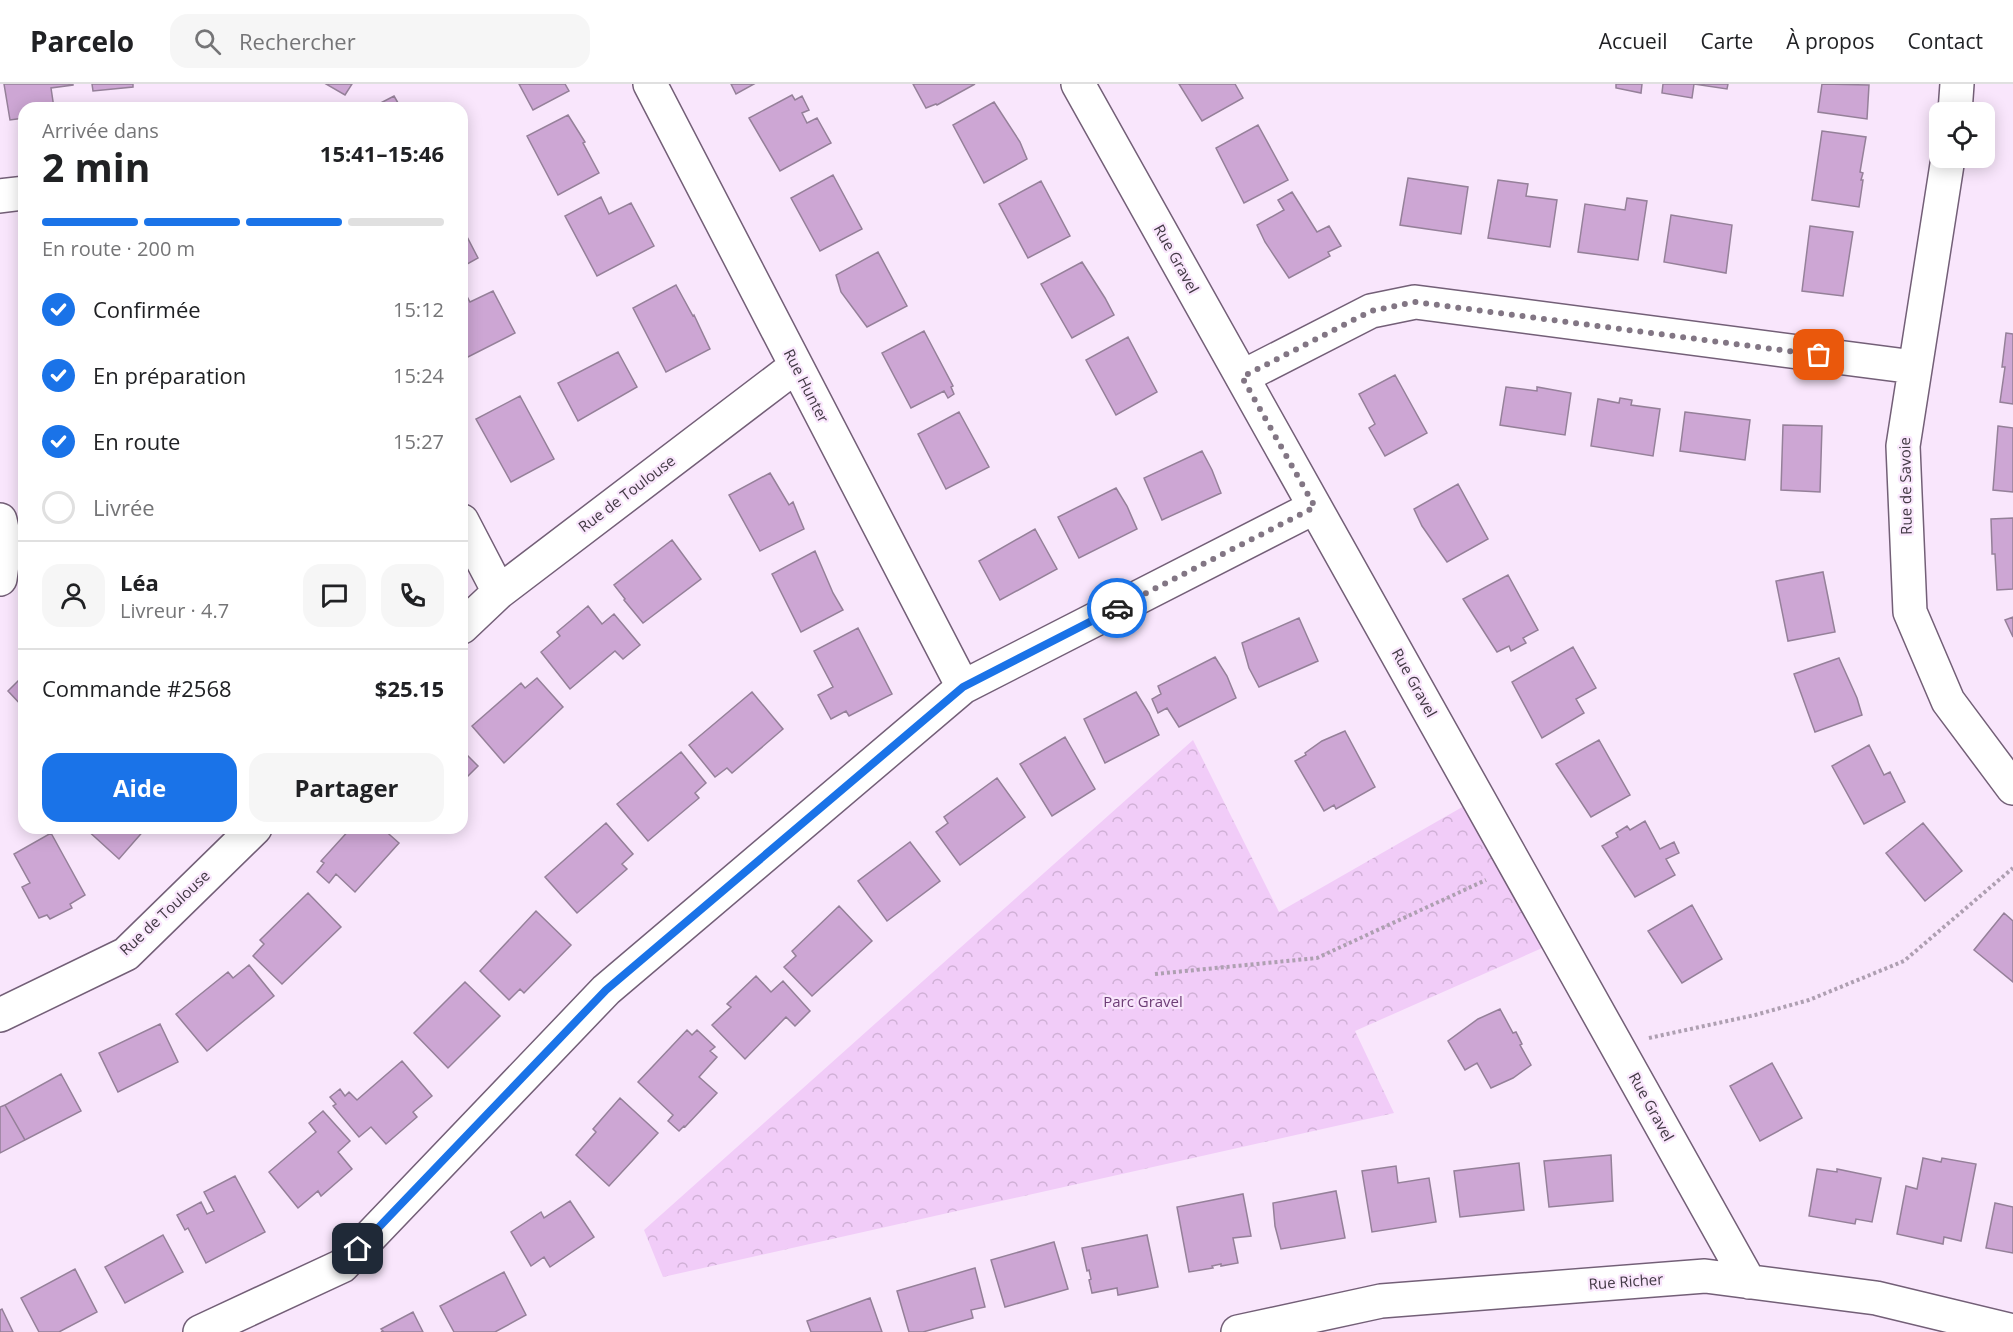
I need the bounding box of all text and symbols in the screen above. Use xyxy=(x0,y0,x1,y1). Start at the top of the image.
search box xyxy=(170,14,590,68)
text: Parcelo xyxy=(30,22,134,60)
icon: search xyxy=(191,25,224,58)
text: Rechercher xyxy=(239,26,356,56)
text: Accueil xyxy=(1599,27,1667,55)
text: Carte xyxy=(1700,27,1753,55)
text: À propos xyxy=(1786,27,1875,55)
text: Contact xyxy=(1908,27,1983,55)
map controls xyxy=(1929,102,1995,168)
button: locate xyxy=(1929,102,1995,168)
text: Arrivée dans xyxy=(42,117,159,144)
text: 15:41–15:46 xyxy=(320,138,444,168)
text: 2 min xyxy=(42,140,150,193)
street label: Rue Gravel xyxy=(1150,220,1204,297)
text: En route · 200 m xyxy=(42,235,195,262)
icon: check xyxy=(42,293,75,326)
text: Confirmée xyxy=(93,294,201,324)
text: 15:12 xyxy=(393,296,444,323)
pin xyxy=(1793,329,1844,380)
icon: bag xyxy=(1802,338,1835,371)
street label: Rue Hunter xyxy=(780,345,834,426)
icon: check xyxy=(42,359,75,392)
text: En préparation xyxy=(93,360,246,390)
text: 15:24 xyxy=(393,362,444,389)
icon: check xyxy=(42,425,75,458)
text: En route xyxy=(93,426,180,456)
text: 15:27 xyxy=(393,428,444,455)
street label: Rue de Savoie xyxy=(1894,437,1916,535)
street label: Rue de Toulouse xyxy=(574,450,679,536)
text: Livrée xyxy=(93,492,155,522)
button: person xyxy=(42,564,105,627)
button: chat xyxy=(303,564,366,627)
button: phone xyxy=(381,564,444,627)
text: Léa xyxy=(120,567,159,597)
courier xyxy=(1087,578,1147,638)
icon: car xyxy=(1101,592,1134,625)
text: Livreur · 4.7 xyxy=(120,597,229,624)
street label: Rue Gravel xyxy=(1388,644,1442,721)
text: Commande #2568 xyxy=(42,673,232,703)
text: $25.15 xyxy=(375,673,444,703)
button: Aide xyxy=(42,753,237,822)
button: Partager xyxy=(249,753,444,822)
street label: Rue de Toulouse xyxy=(115,865,214,959)
park label: Parc Gravel xyxy=(1103,991,1183,1011)
street label: Rue Gravel xyxy=(1625,1068,1679,1145)
pin xyxy=(332,1223,383,1274)
icon: home xyxy=(341,1232,374,1265)
street label: Rue Richer xyxy=(1588,1268,1664,1294)

